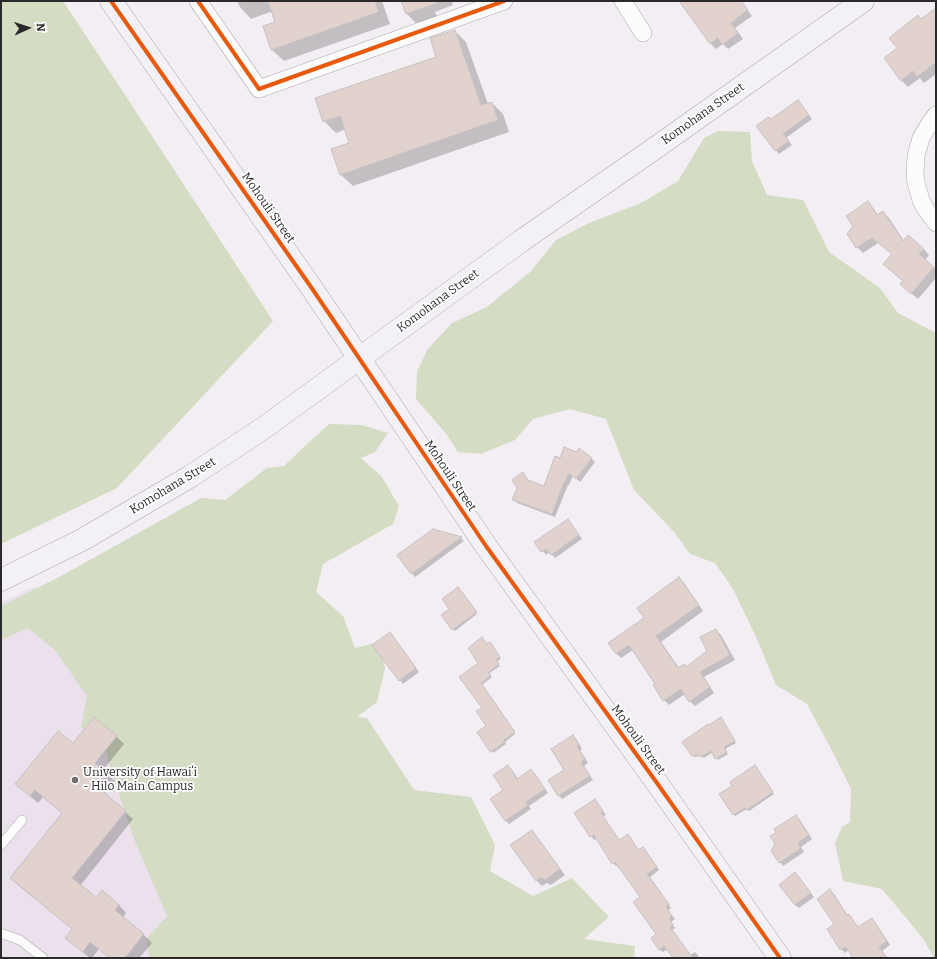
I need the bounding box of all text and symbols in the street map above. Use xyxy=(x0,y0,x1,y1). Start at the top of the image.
north arrow xyxy=(8,8,48,48)
text: N xyxy=(34,23,47,32)
street label: Komohana Street xyxy=(659,80,747,148)
street label: Mohouli Street xyxy=(238,170,298,246)
street label: Komohana Street xyxy=(394,266,482,336)
street label: Mohouli Street xyxy=(421,438,479,514)
street label: Komohana Street xyxy=(127,455,219,517)
street label: Mohouli Street xyxy=(608,702,668,778)
place label: University of Hawaiʻi - Hilo Main Campus xyxy=(83,766,197,794)
marker: University of Hawaiʻi - Hilo Main Campus xyxy=(70,775,80,785)

